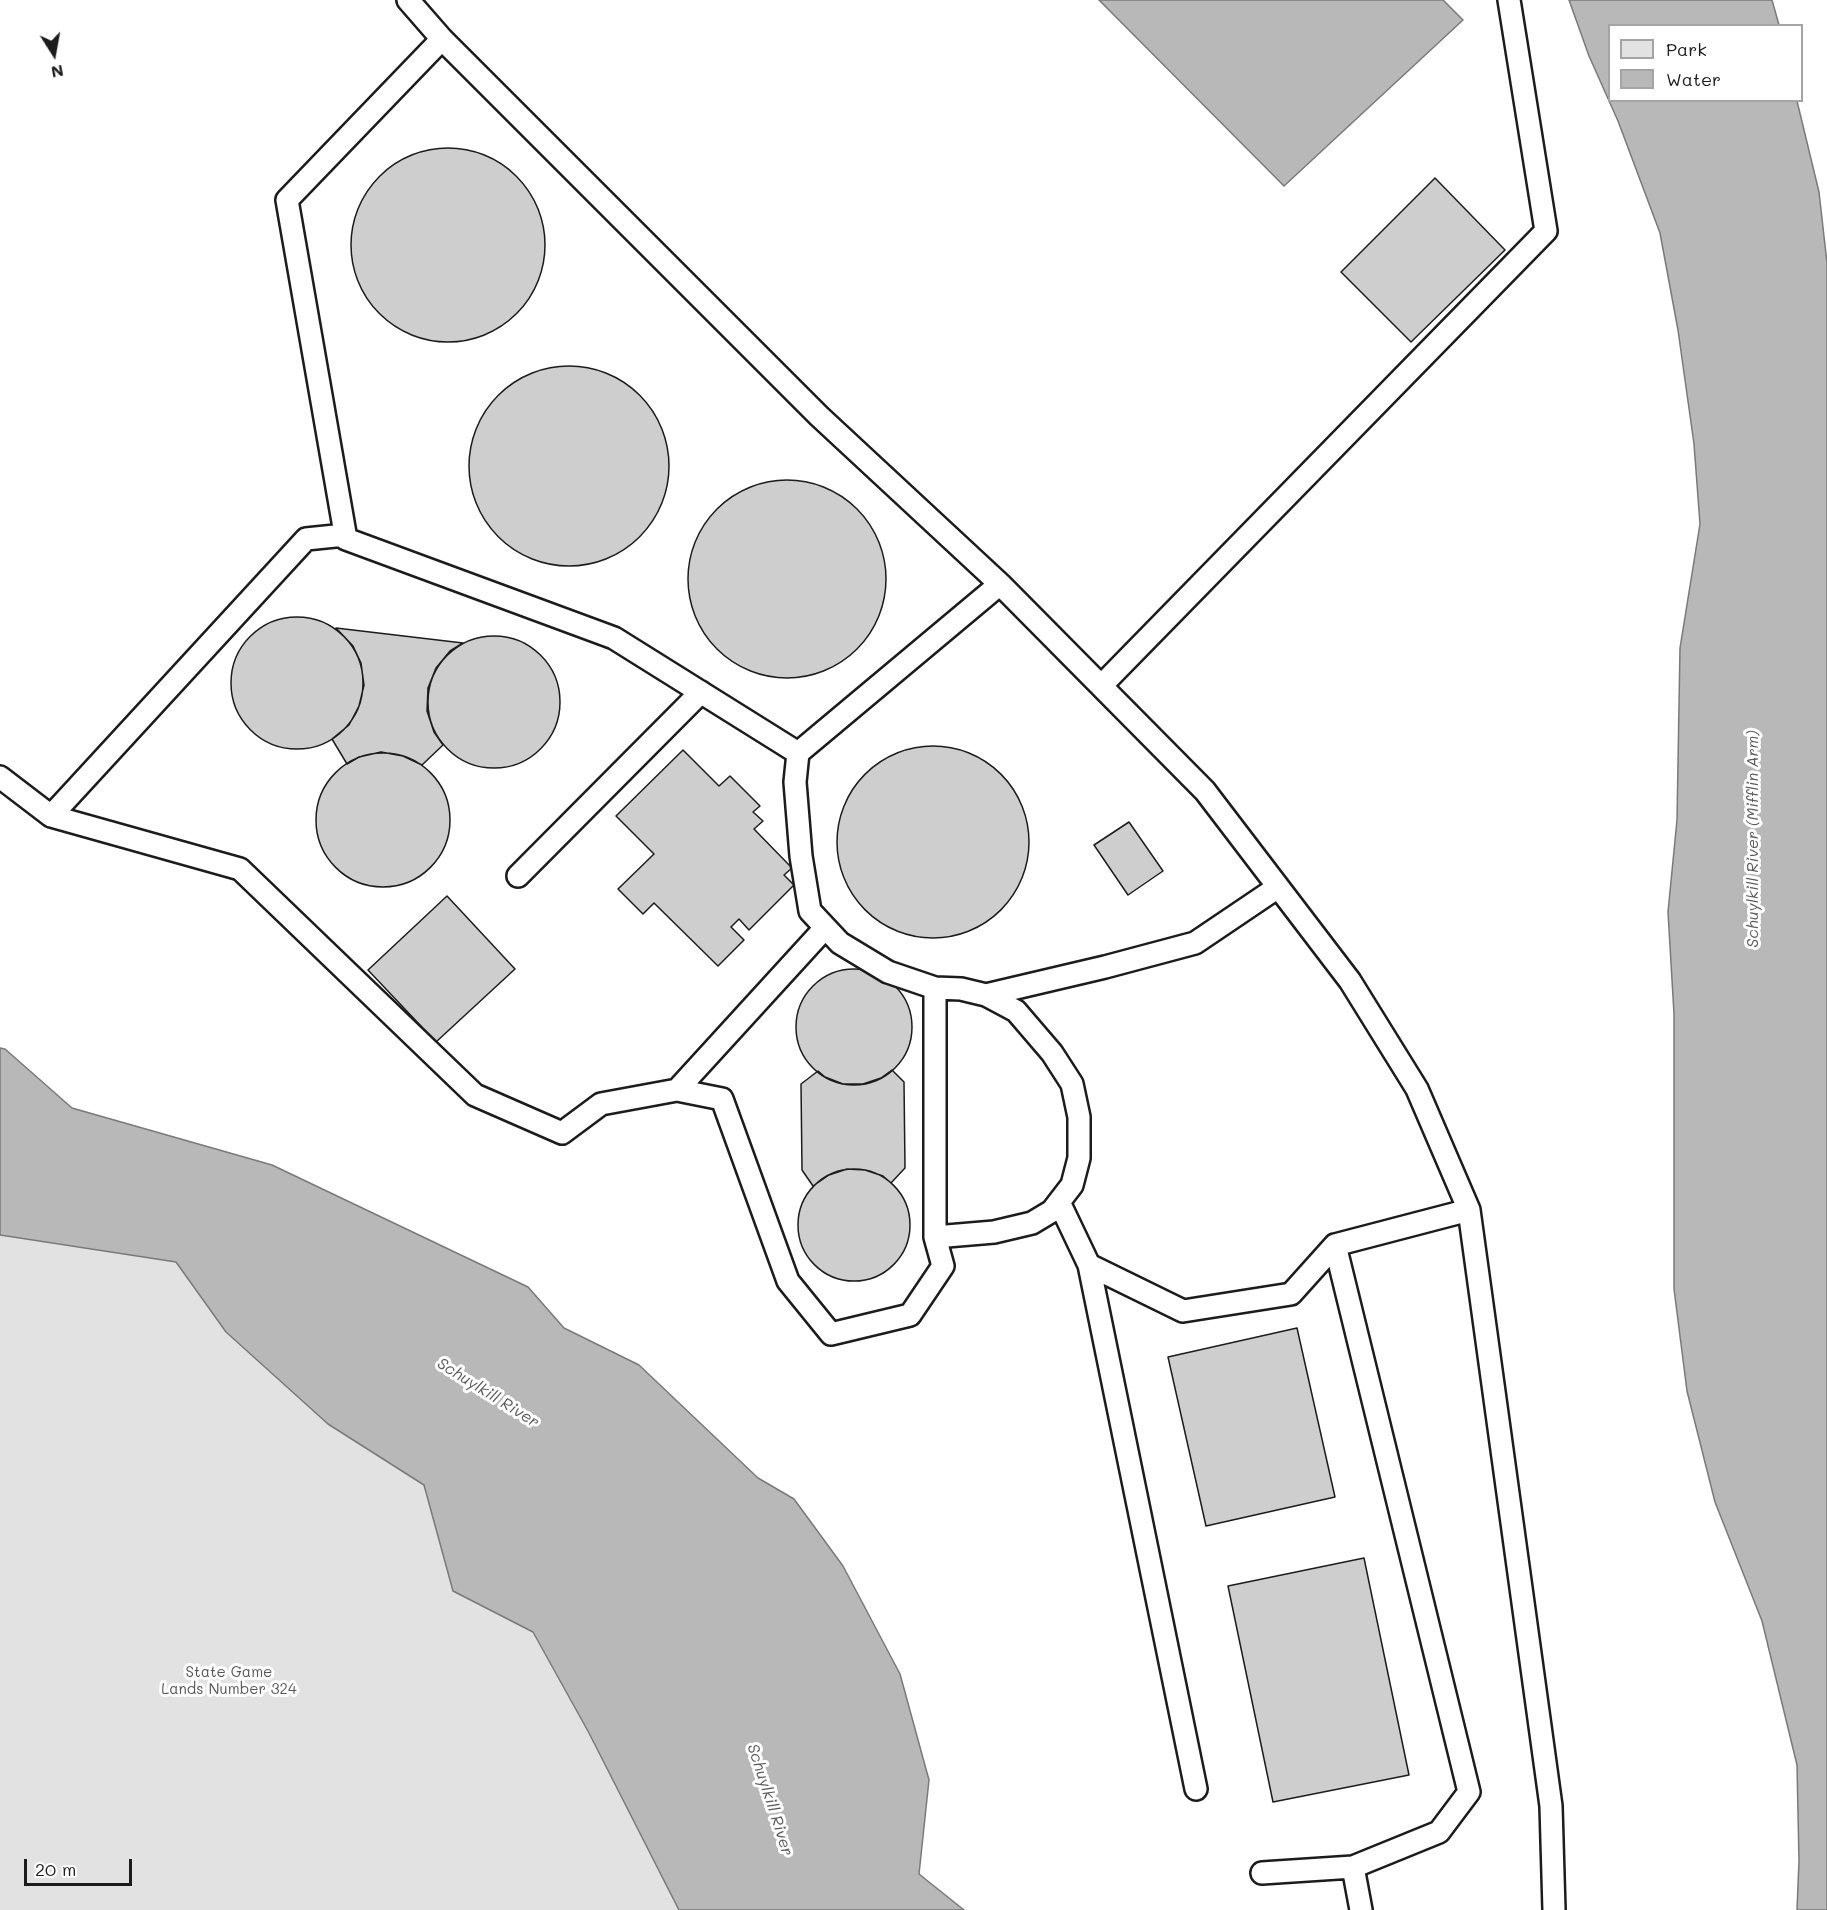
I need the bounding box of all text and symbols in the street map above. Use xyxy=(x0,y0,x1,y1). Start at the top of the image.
north arrow xyxy=(24,24,84,84)
legend xyxy=(1608,24,1803,102)
text: Park xyxy=(1666,37,1707,61)
text: N xyxy=(50,61,65,84)
text: Water xyxy=(1666,67,1721,91)
water label: Schuylkill River (Mifflin Arm) xyxy=(1743,730,1763,948)
water label: Schuylkill River xyxy=(433,1354,543,1432)
park label: State Game Lands Number 324 xyxy=(161,1663,297,1698)
water label: Schuylkill River xyxy=(743,1742,797,1858)
scale bar xyxy=(27,1847,135,1885)
text: 20 m xyxy=(35,1857,76,1881)

